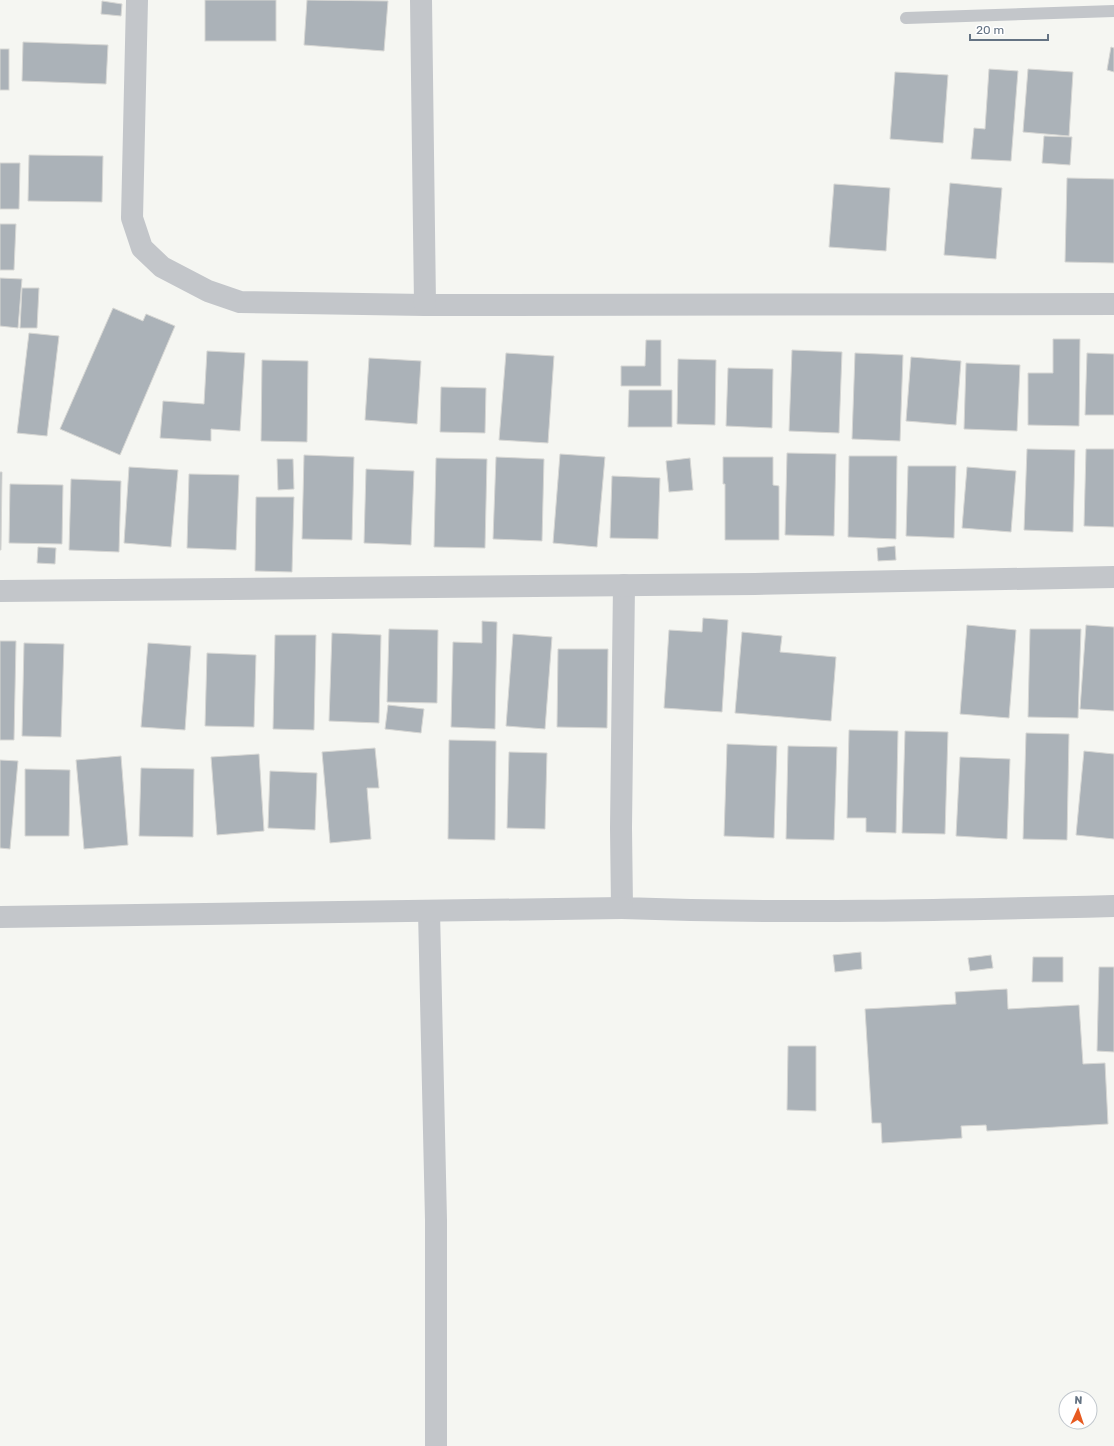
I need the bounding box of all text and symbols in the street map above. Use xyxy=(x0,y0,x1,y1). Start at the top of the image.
scale bar xyxy=(970,16,1048,42)
text: 20 m xyxy=(976,23,1004,37)
north arrow xyxy=(1058,1390,1098,1430)
text: N xyxy=(1074,1394,1083,1407)

